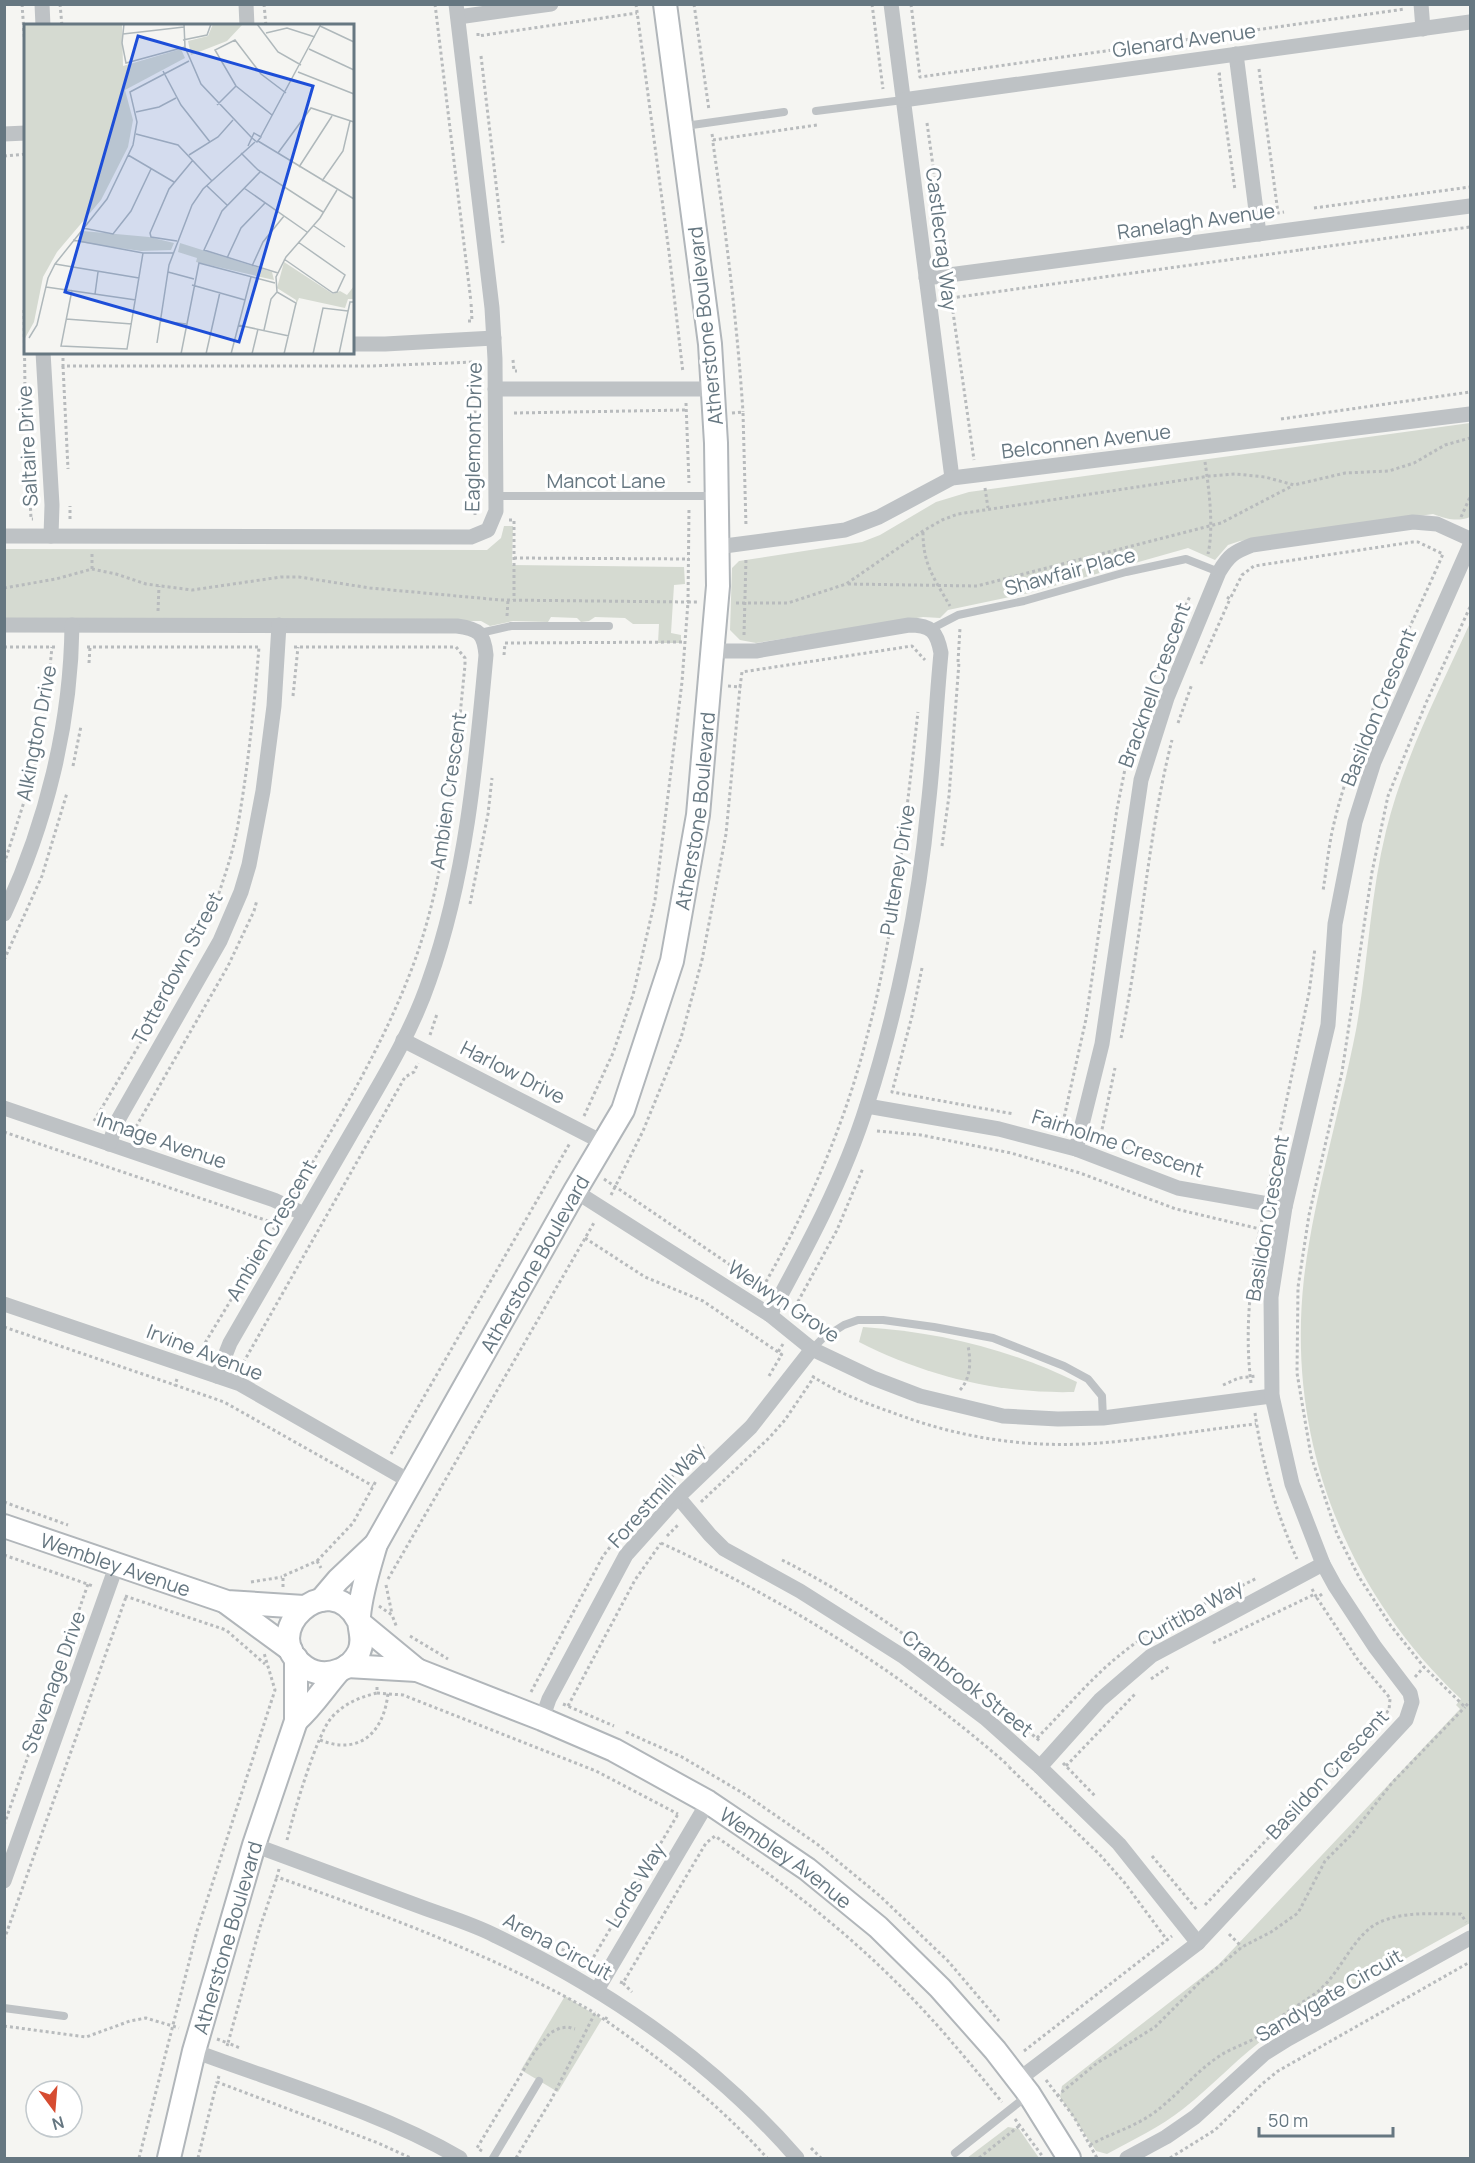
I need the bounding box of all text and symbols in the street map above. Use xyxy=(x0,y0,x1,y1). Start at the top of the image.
street label: Glenard Avenue xyxy=(1111,17,1257,63)
inset map xyxy=(24,24,354,354)
street label: Castlecrag Way xyxy=(920,166,964,313)
street label: Ranelagh Avenue xyxy=(1115,197,1277,245)
street label: Atherstone Boulevard xyxy=(681,225,729,427)
street label: Eaglemont Drive xyxy=(458,362,488,512)
street label: Saltaire Drive xyxy=(10,385,44,507)
street label: Belconnen Avenue xyxy=(1000,417,1172,465)
street label: Mancot Lane xyxy=(546,467,666,494)
street label: Shawfair Place xyxy=(1002,541,1138,601)
street label: Bracknell Crescent xyxy=(1112,599,1196,771)
street label: Basildon Crescent xyxy=(1334,624,1422,790)
street label: Alkington Drive xyxy=(10,663,62,803)
street label: Ambien Crescent xyxy=(424,710,472,872)
street label: Atherstone Boulevard xyxy=(668,711,720,912)
street label: Pulteney Drive xyxy=(873,803,921,937)
street label: Totterdown Street xyxy=(125,887,229,1049)
street label: Harlow Drive xyxy=(456,1034,570,1110)
street label: Fairholme Crescent xyxy=(1029,1102,1207,1184)
street label: Innage Avenue xyxy=(94,1105,230,1175)
street label: Basildon Crescent xyxy=(1239,1133,1295,1303)
street label: Ambien Crescent xyxy=(220,1154,322,1306)
street label: Atherstone Boulevard xyxy=(473,1170,595,1357)
street label: Welwyn Grove xyxy=(723,1254,845,1348)
street label: Irvine Avenue xyxy=(143,1317,267,1387)
street label: Forestmill Way xyxy=(602,1436,711,1553)
street label: Wembley Avenue xyxy=(37,1526,194,1602)
street label: Curitiba Way xyxy=(1132,1573,1248,1653)
street label: Stevenage Drive xyxy=(15,1607,91,1757)
street label: Cranbrook Street xyxy=(897,1623,1039,1743)
street label: Basildon Crescent xyxy=(1260,1703,1394,1845)
street label: Wembley Avenue xyxy=(715,1801,858,1914)
street label: Lords Way xyxy=(599,1837,671,1932)
street label: Atherstone Boulevard xyxy=(186,1838,268,2037)
street label: Arena Circuit xyxy=(499,1906,617,1986)
street label: Sandygate Circuit xyxy=(1251,1942,1407,2048)
north arrow xyxy=(24,2079,84,2139)
scale bar xyxy=(1259,2100,1392,2138)
text: 50 m xyxy=(1268,2108,1308,2132)
text: N xyxy=(50,2111,67,2136)

